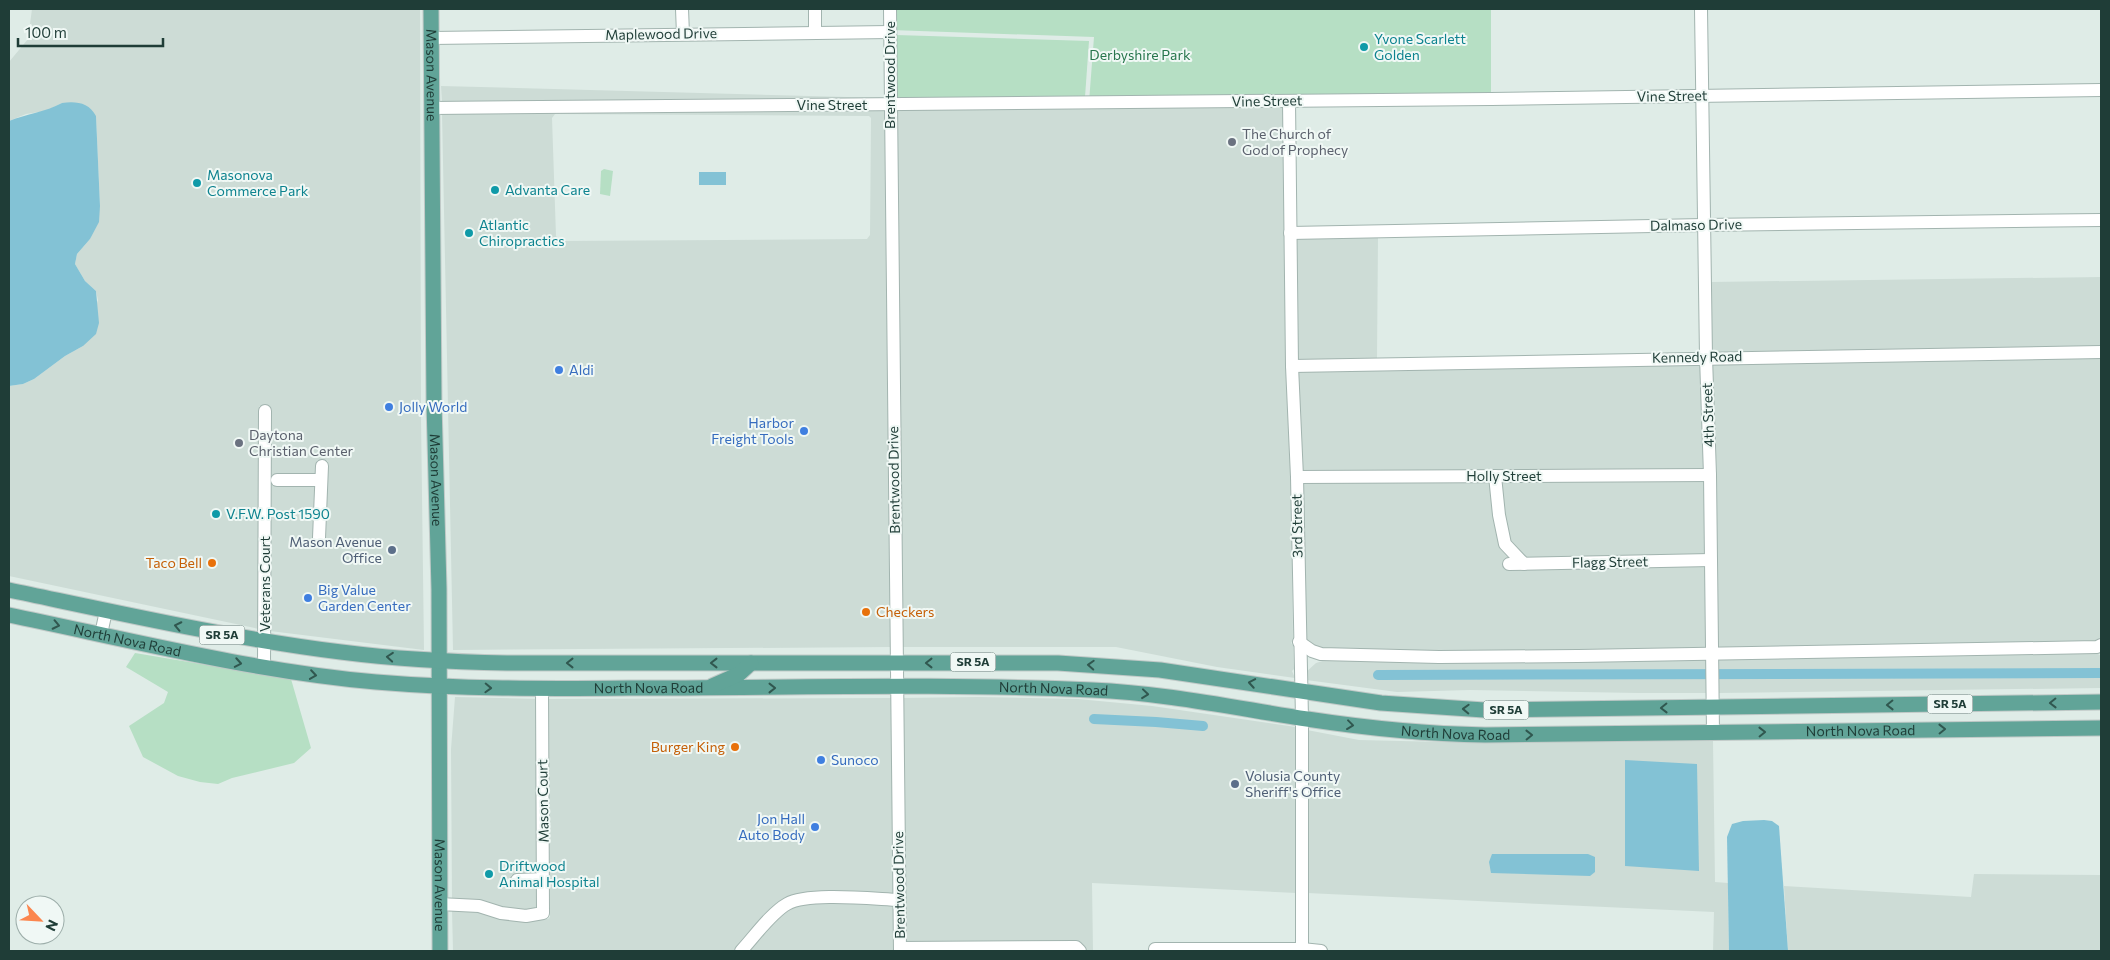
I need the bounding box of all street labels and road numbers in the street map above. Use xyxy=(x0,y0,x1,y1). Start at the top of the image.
street label: Brentwood Drive xyxy=(881,21,898,129)
street label: Maplewood Drive xyxy=(605,24,717,43)
street label: Mason Avenue xyxy=(423,29,441,121)
street label: Vine Street xyxy=(1636,86,1708,105)
street label: Vine Street xyxy=(1231,91,1303,110)
street label: Vine Street xyxy=(797,96,868,113)
street label: Dalmaso Drive xyxy=(1650,215,1742,234)
street label: Kennedy Road xyxy=(1652,347,1742,366)
street label: 4th Street xyxy=(1698,382,1717,448)
street label: Brentwood Drive xyxy=(884,426,903,534)
street label: Mason Avenue xyxy=(427,433,446,527)
street label: Holly Street xyxy=(1466,467,1542,484)
street label: 3rd Street xyxy=(1287,494,1306,558)
street label: Veterans Court xyxy=(256,536,273,632)
street label: Flagg Street xyxy=(1572,552,1649,571)
street label: North Nova Road xyxy=(72,620,183,659)
road number: SR 5A xyxy=(200,626,244,644)
road number: SR 5A xyxy=(950,652,996,672)
street label: North Nova Road xyxy=(999,678,1109,699)
street label: North Nova Road xyxy=(594,679,703,696)
road number: SR 5A xyxy=(1928,694,1972,714)
road number: SR 5A xyxy=(1484,700,1528,720)
street label: North Nova Road xyxy=(1806,721,1915,739)
street label: North Nova Road xyxy=(1400,722,1510,743)
street label: Mason Court xyxy=(533,759,552,843)
street label: Brentwood Drive xyxy=(889,831,908,939)
street label: Mason Avenue xyxy=(432,839,449,931)

